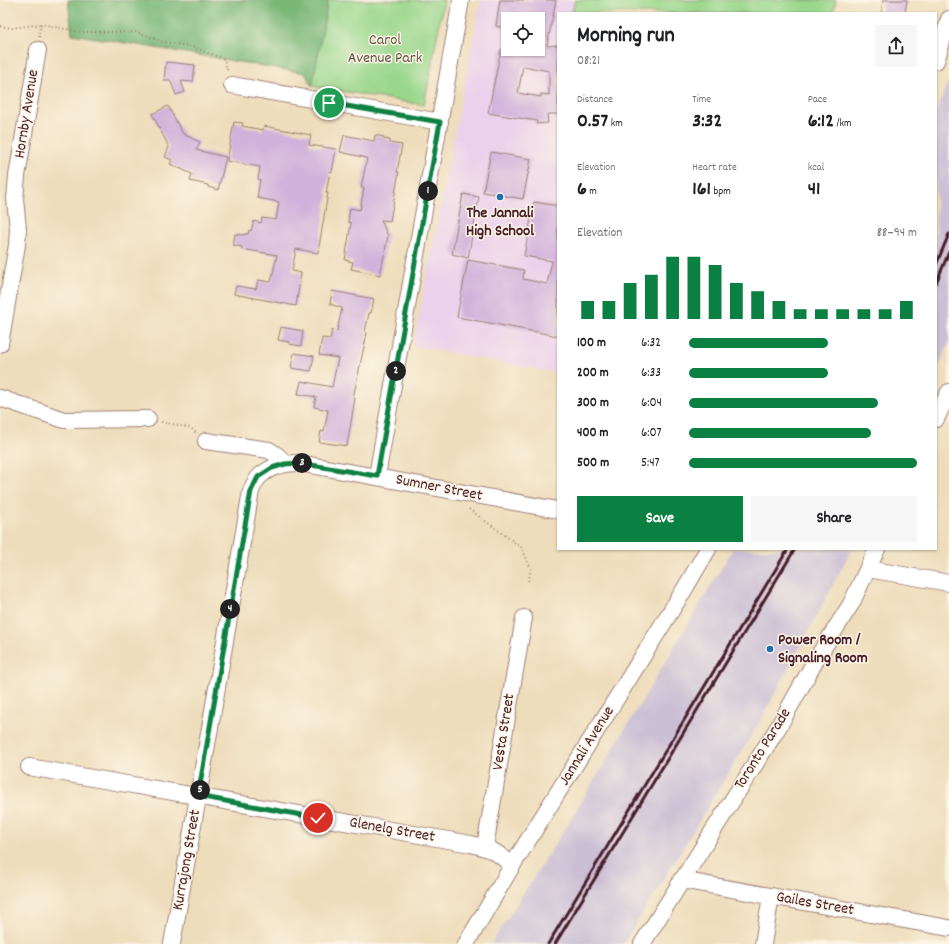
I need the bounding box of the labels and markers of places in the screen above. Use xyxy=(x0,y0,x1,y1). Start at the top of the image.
pin xyxy=(312,86,346,120)
pin: 1 xyxy=(418,181,438,201)
marker: The Jannali High School xyxy=(495,192,505,202)
place label: The Jannali High School xyxy=(466,202,534,243)
pin: 2 xyxy=(386,361,406,381)
pin: 3 xyxy=(292,453,312,473)
pin: 4 xyxy=(220,599,240,619)
place label: Power Room / Signaling Room xyxy=(778,629,868,670)
marker: Power Room / Signaling Room xyxy=(765,644,775,654)
pin: 5 xyxy=(190,780,210,800)
pin xyxy=(301,801,335,835)

